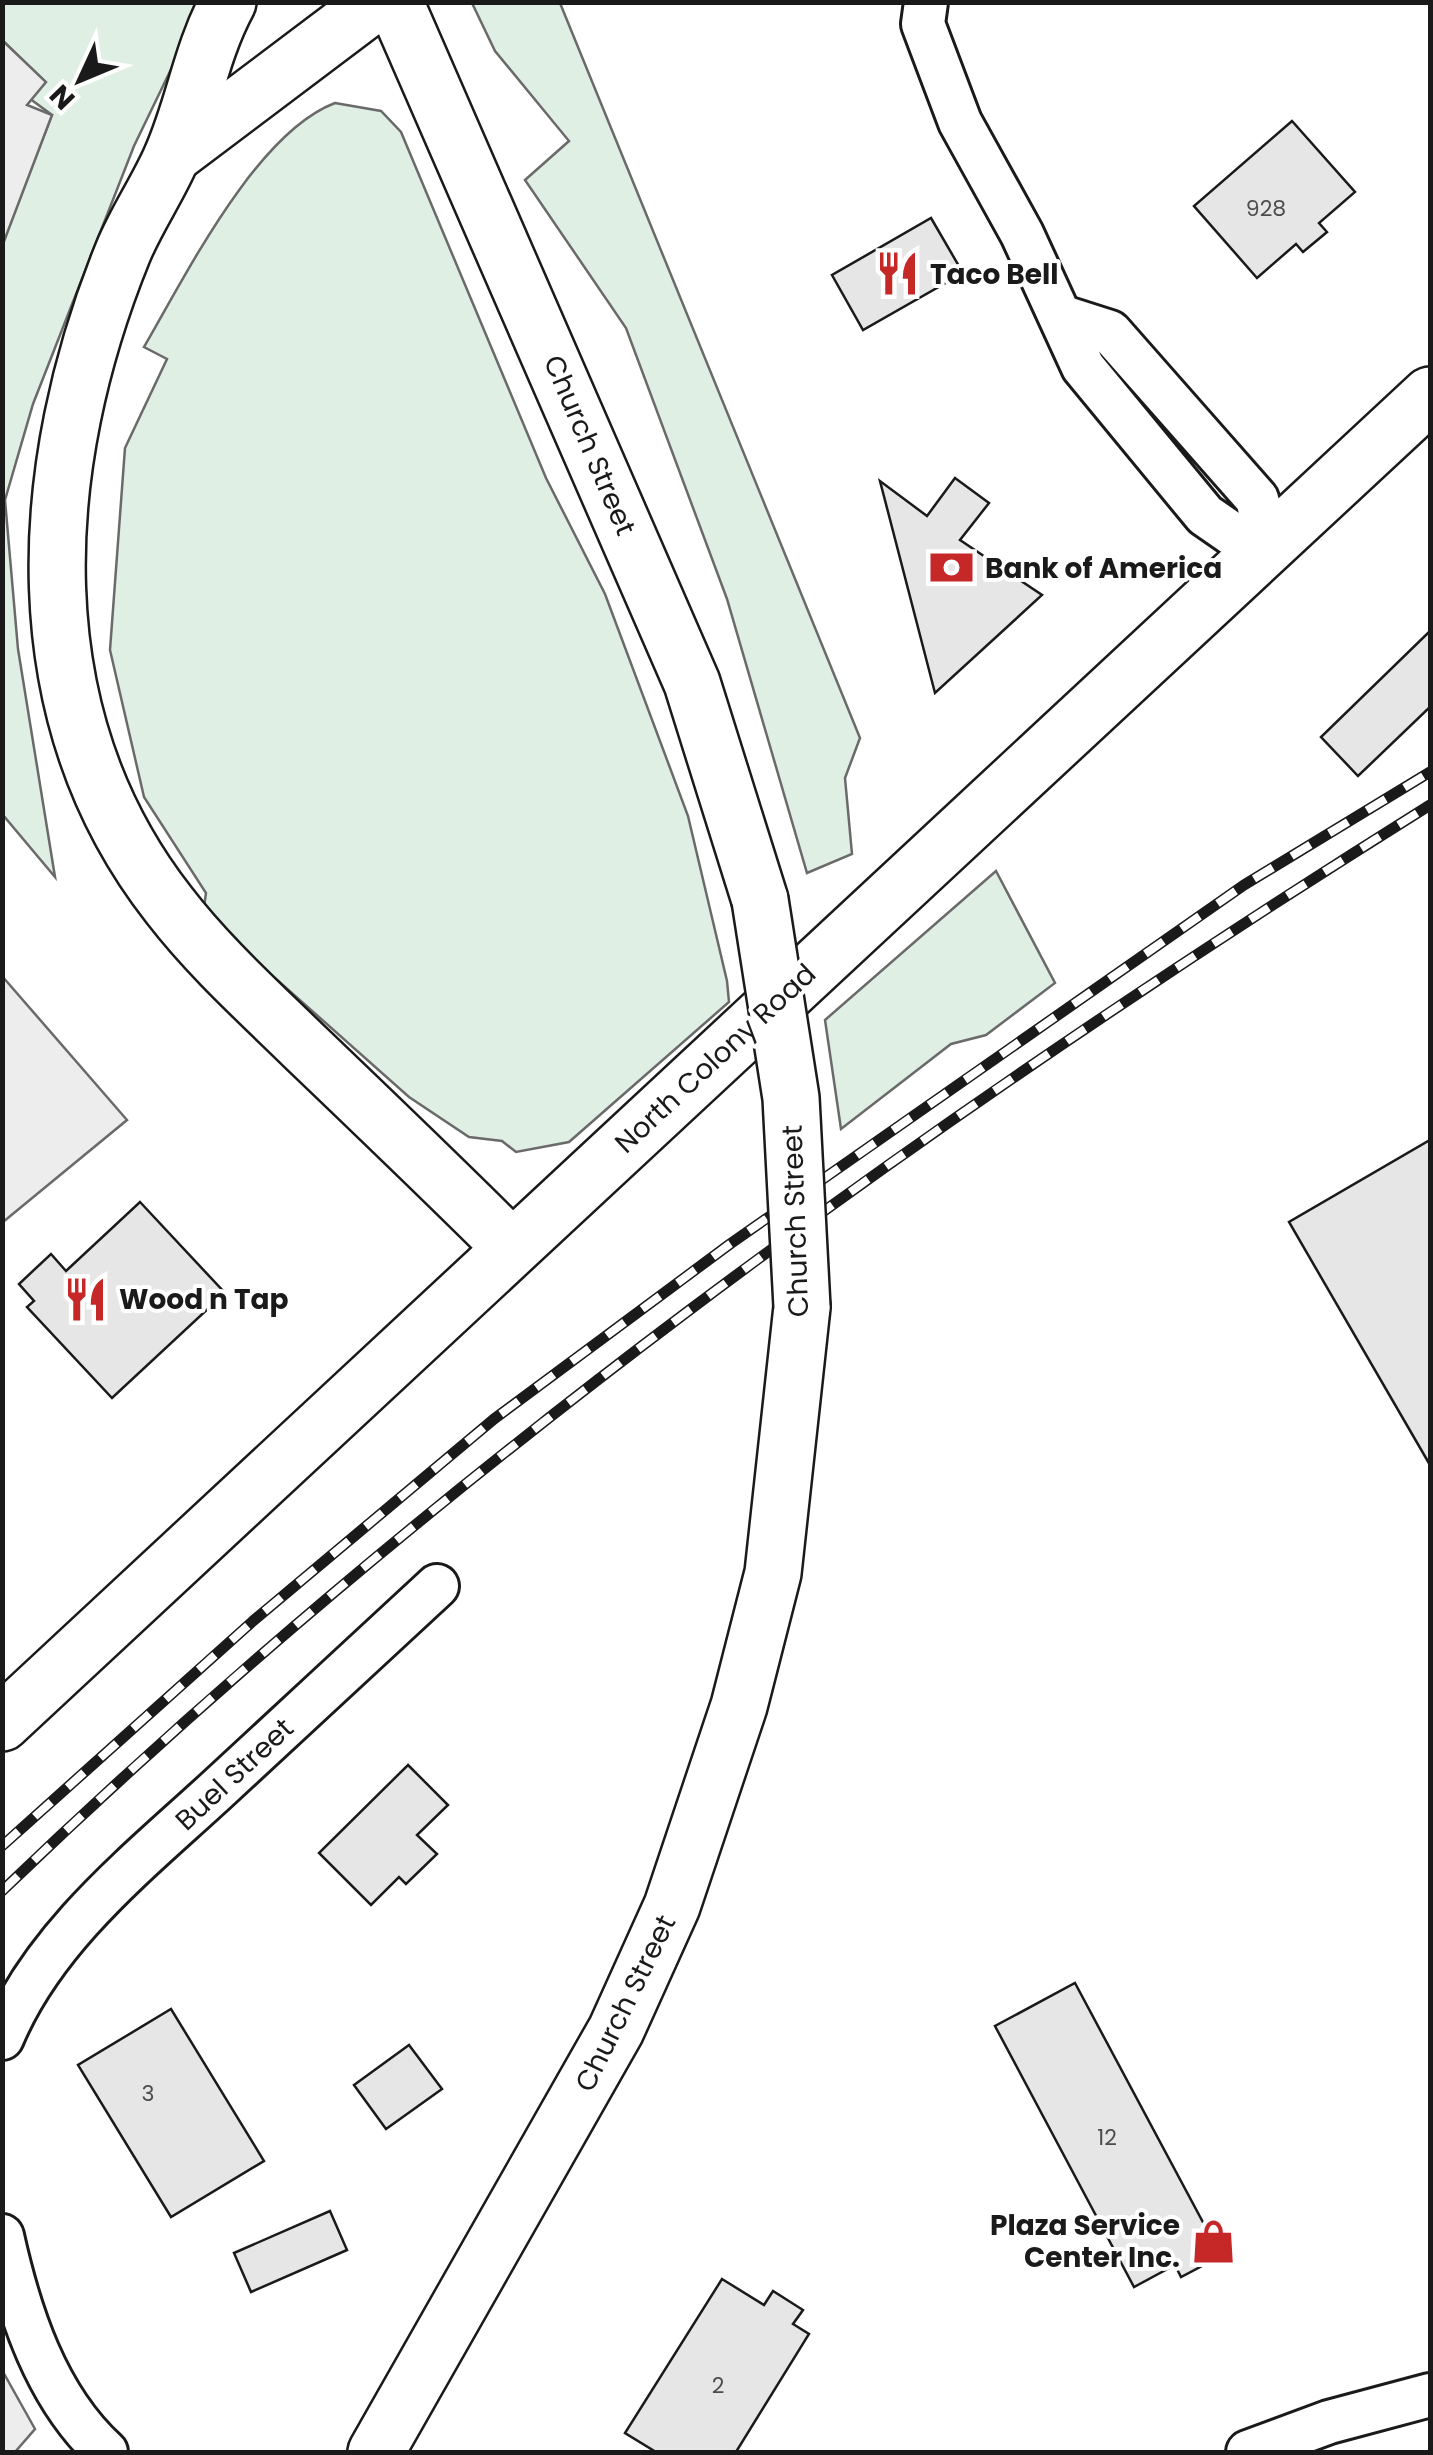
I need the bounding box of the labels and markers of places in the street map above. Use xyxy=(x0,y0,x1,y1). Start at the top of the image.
restaurant icon: Taco Bell xyxy=(873,250,921,298)
place label: Taco Bell xyxy=(930,255,1059,294)
bank icon: Bank of America xyxy=(928,544,976,592)
place label: Bank of America xyxy=(985,549,1222,588)
restaurant icon: Wood n Tap xyxy=(62,1275,110,1323)
place label: Wood n Tap xyxy=(119,1280,288,1319)
place label: Plaza Service Center Inc. xyxy=(990,2206,1180,2277)
shop icon: Plaza Service Center Inc. xyxy=(1189,2217,1237,2265)

